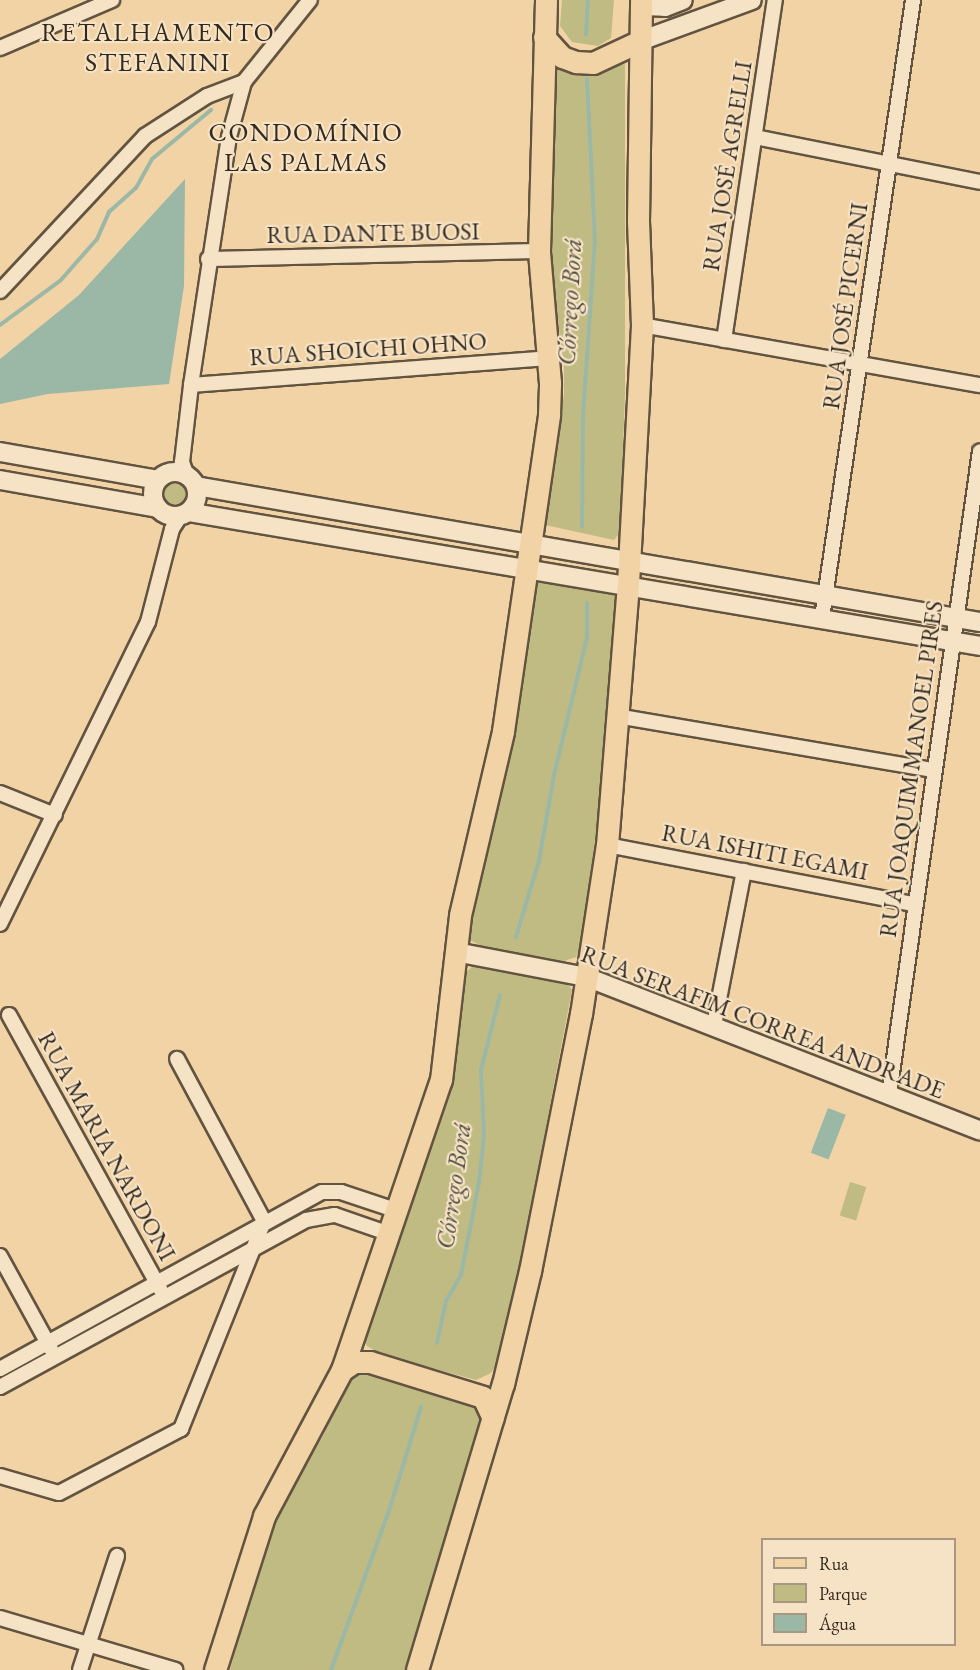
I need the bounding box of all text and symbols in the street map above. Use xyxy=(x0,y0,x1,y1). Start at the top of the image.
district label: RETALHAMENTO STEFANINI xyxy=(41,17,275,78)
street label: RUA JOSÉ AGRELLI xyxy=(696,59,758,273)
district label: CONDOMÍNIO LAS PALMAS xyxy=(209,117,403,178)
street label: RUA JOSÉ PICERNI xyxy=(816,201,874,411)
street label: RUA DANTE BUOSI xyxy=(266,217,480,249)
water label: Córrego Borá xyxy=(551,238,589,366)
street label: RUA SHOICHI OHNO xyxy=(248,326,488,372)
street label: RUA JOAQUIM MANOEL PIRES xyxy=(873,599,949,939)
street label: RUA ISHITI EGAMI xyxy=(659,818,871,886)
street label: RUA SERAFIM CORREA ANDRADE xyxy=(577,939,949,1105)
street label: RUA MARIA NARDONI xyxy=(32,1026,182,1266)
water label: Córrego Borá xyxy=(430,1121,478,1251)
legend xyxy=(761,1538,956,1646)
text: Rua xyxy=(819,1552,849,1575)
text: Parque xyxy=(819,1582,867,1605)
text: Água xyxy=(819,1612,856,1635)

